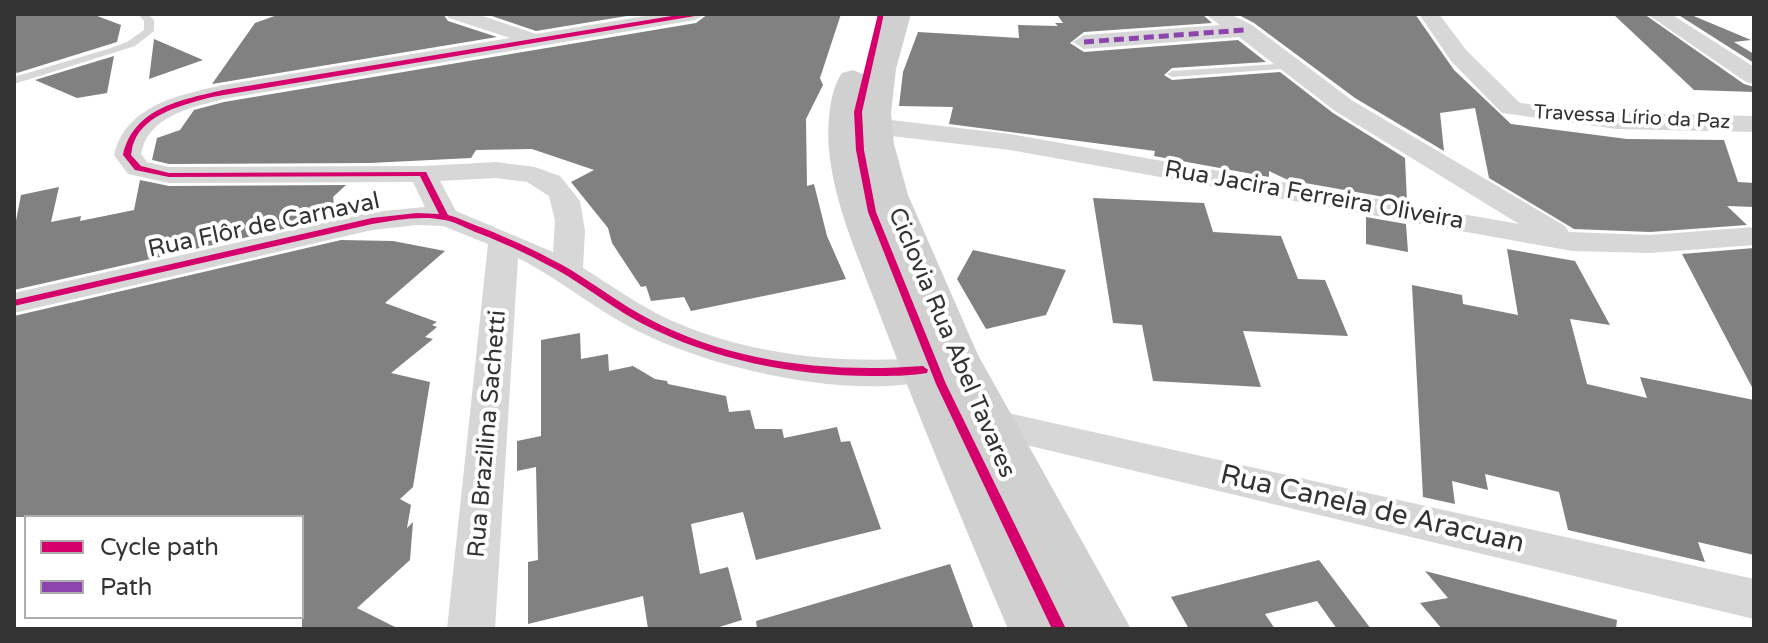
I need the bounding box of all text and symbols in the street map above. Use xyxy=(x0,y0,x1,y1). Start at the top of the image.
street label: Travessa Lírio da Paz xyxy=(1533,101,1731,135)
street label: Rua Jacira Ferreira Oliveira xyxy=(1162,155,1466,237)
street label: Rua Flôr de Carnaval xyxy=(146,187,382,265)
street label: Ciclovia Rua Abel Tavares xyxy=(881,204,1021,482)
street label: Rua Brazilina Sachetti xyxy=(463,309,513,559)
street label: Rua Canela de Aracuan xyxy=(1217,459,1527,561)
legend xyxy=(24,515,304,619)
text: Cycle path xyxy=(100,533,219,562)
text: Path xyxy=(100,573,153,602)

